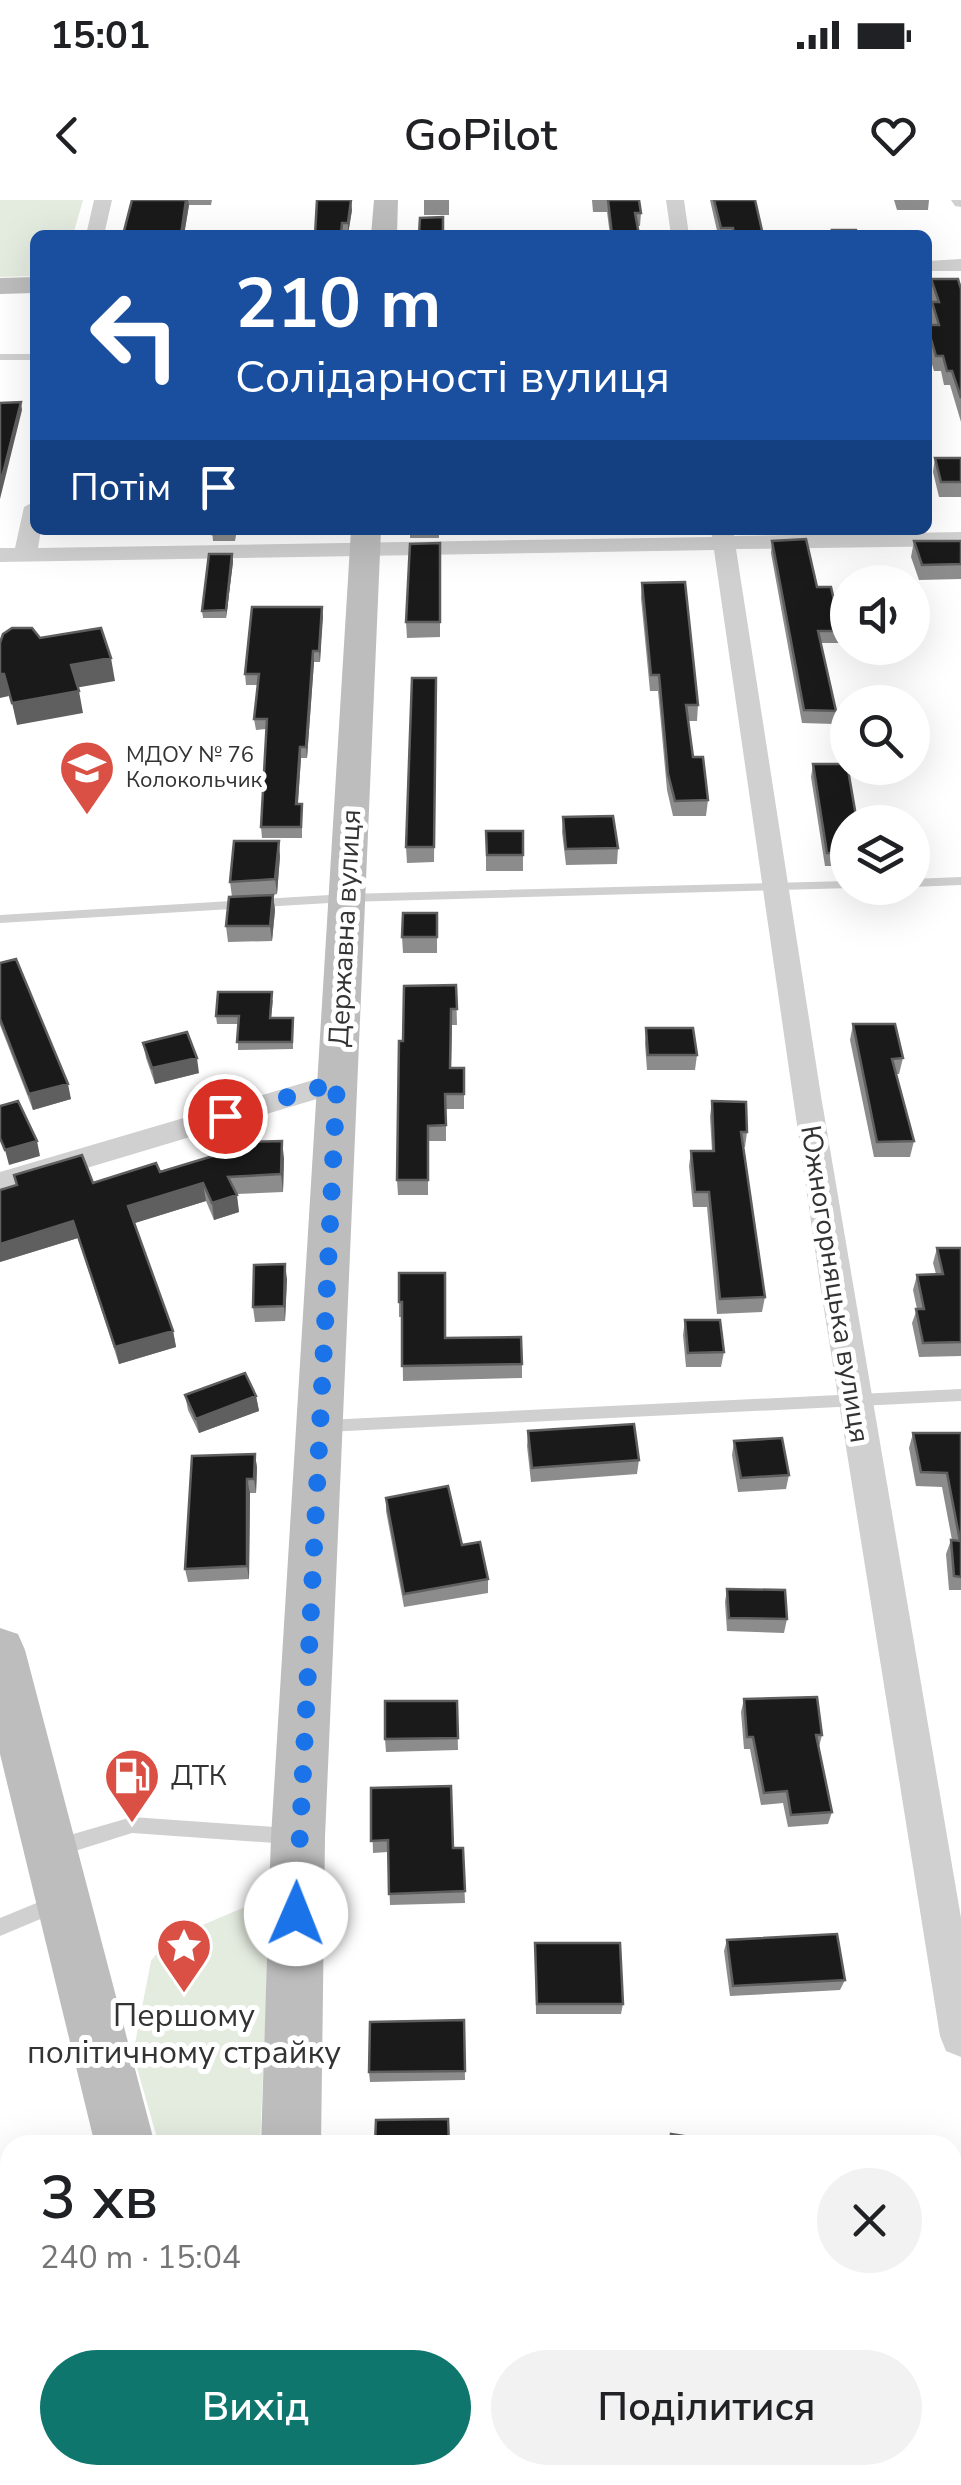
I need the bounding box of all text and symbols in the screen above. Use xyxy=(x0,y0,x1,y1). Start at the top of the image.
text: 15:01 xyxy=(50,10,151,61)
text: GoPilot xyxy=(404,105,557,166)
icon: back xyxy=(40,108,95,163)
icon: heart xyxy=(866,108,921,163)
text: 210 m xyxy=(235,256,441,352)
icon: left xyxy=(70,270,200,400)
text: Солідарності вулиця xyxy=(235,347,670,408)
icon: arrive xyxy=(191,460,246,515)
text: Потім xyxy=(70,462,171,513)
map controls xyxy=(830,565,930,905)
button: sound xyxy=(830,565,930,665)
button: search xyxy=(830,685,930,785)
school or university icon: МДОУ № 76 Колокольчик xyxy=(57,738,117,817)
place label: МДОУ № 76 Колокольчик xyxy=(126,740,263,795)
button: layers xyxy=(830,805,930,905)
street label: Державна вулиця xyxy=(320,808,370,1048)
pin xyxy=(183,1074,268,1159)
icon: arrive xyxy=(198,1089,253,1144)
street label: Южногорняцька вулиця xyxy=(791,1123,879,1445)
fuel station icon: ДТК xyxy=(102,1746,162,1825)
place label: ДТК xyxy=(171,1757,227,1795)
position arrow xyxy=(244,1862,348,1966)
place icon: Першому політичному страйку xyxy=(154,1916,214,1995)
place label: Першому політичному страйку xyxy=(27,1994,341,2074)
text: 3 хв xyxy=(40,2157,158,2239)
button: close xyxy=(817,2168,922,2273)
text: 240 m · 15:04 xyxy=(40,2236,241,2279)
button: Вихід xyxy=(40,2350,471,2465)
button: Поділитися xyxy=(491,2350,922,2465)

